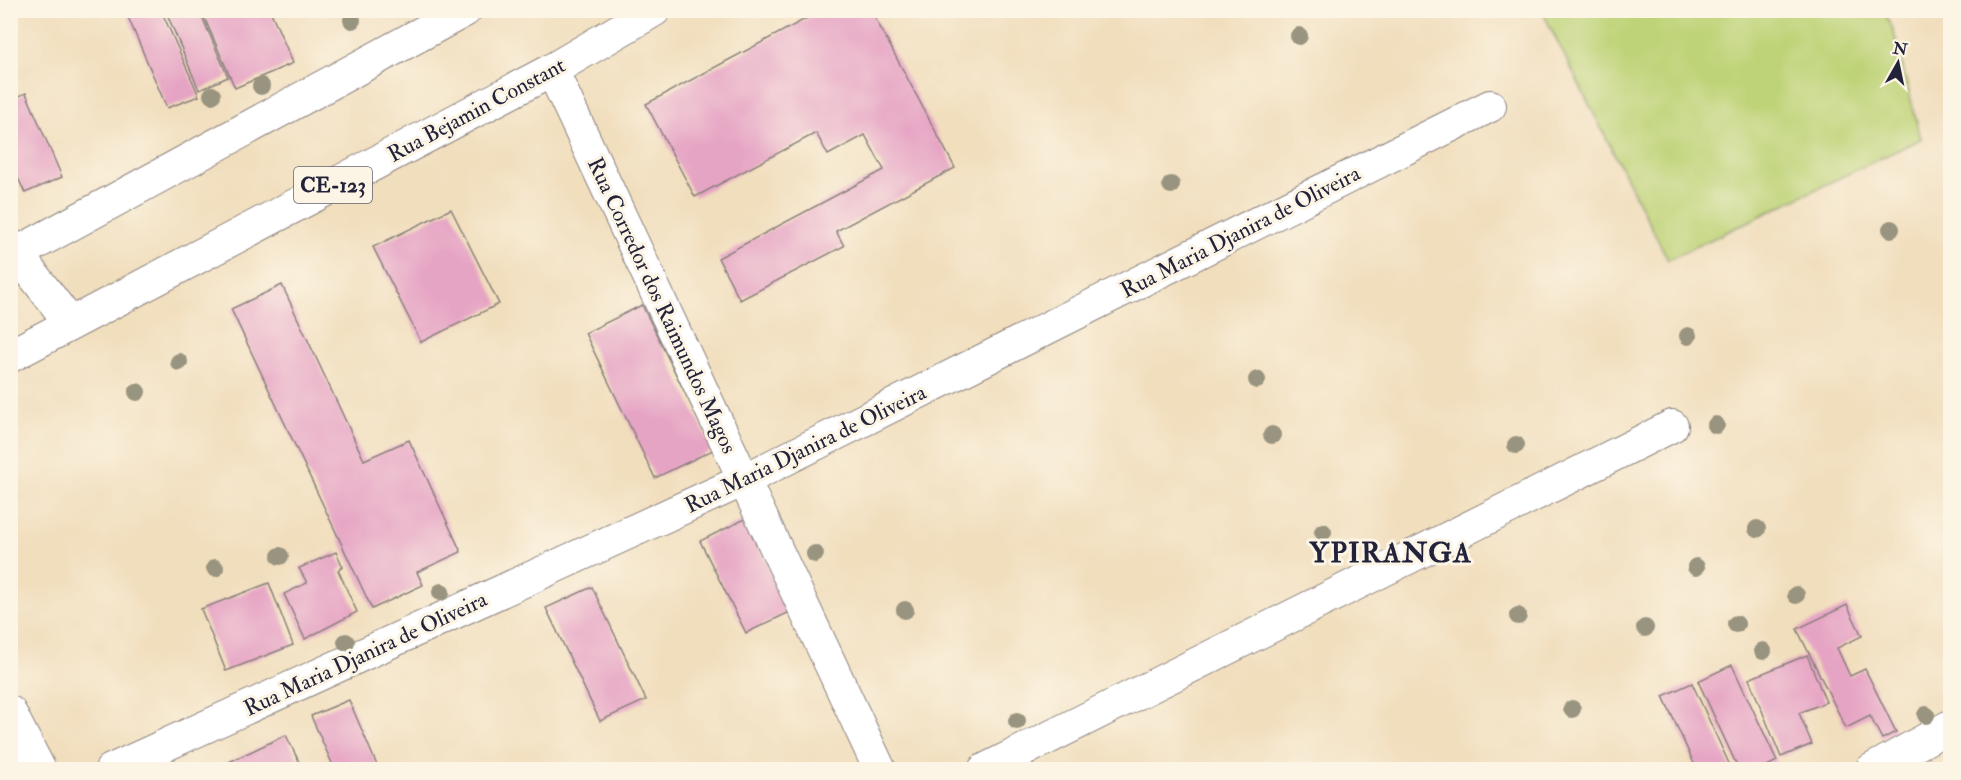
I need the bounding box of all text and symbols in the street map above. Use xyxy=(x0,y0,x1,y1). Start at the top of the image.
north arrow xyxy=(1868,33,1928,93)
text: N xyxy=(1891,38,1909,60)
street label: Rua Bejamin Constant xyxy=(383,51,570,169)
street label: Rua Corredor dos Raimundos Magos xyxy=(581,153,743,458)
street label: Rua Maria Djanira de Oliveira xyxy=(1116,159,1366,305)
road number: CE-123 xyxy=(294,167,372,203)
street label: Rua Maria Djanira de Oliveira xyxy=(680,378,932,520)
district label: YPIRANGA xyxy=(1309,536,1472,571)
street label: Rua Maria Djanira de Oliveira xyxy=(239,585,492,723)

